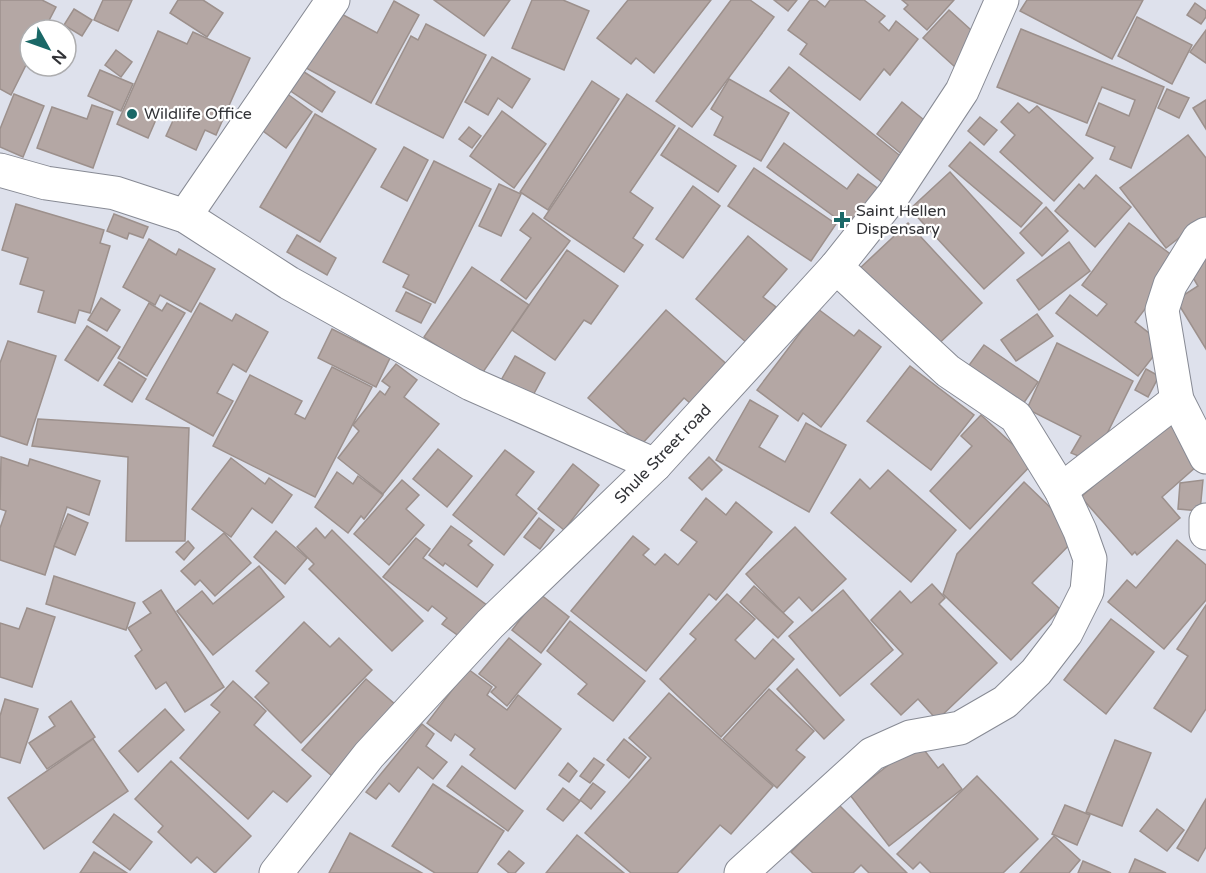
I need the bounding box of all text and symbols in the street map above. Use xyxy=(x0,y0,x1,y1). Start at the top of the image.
north arrow xyxy=(18,18,78,78)
text: N xyxy=(47,46,71,68)
place label: Wildlife Office xyxy=(144,104,252,124)
marker: Wildlife Office xyxy=(125,107,139,121)
place label: Saint Hellen Dispensary xyxy=(856,201,946,239)
marker: Saint Hellen Dispensary xyxy=(833,211,851,229)
street label: Shule Street road xyxy=(610,400,716,508)

